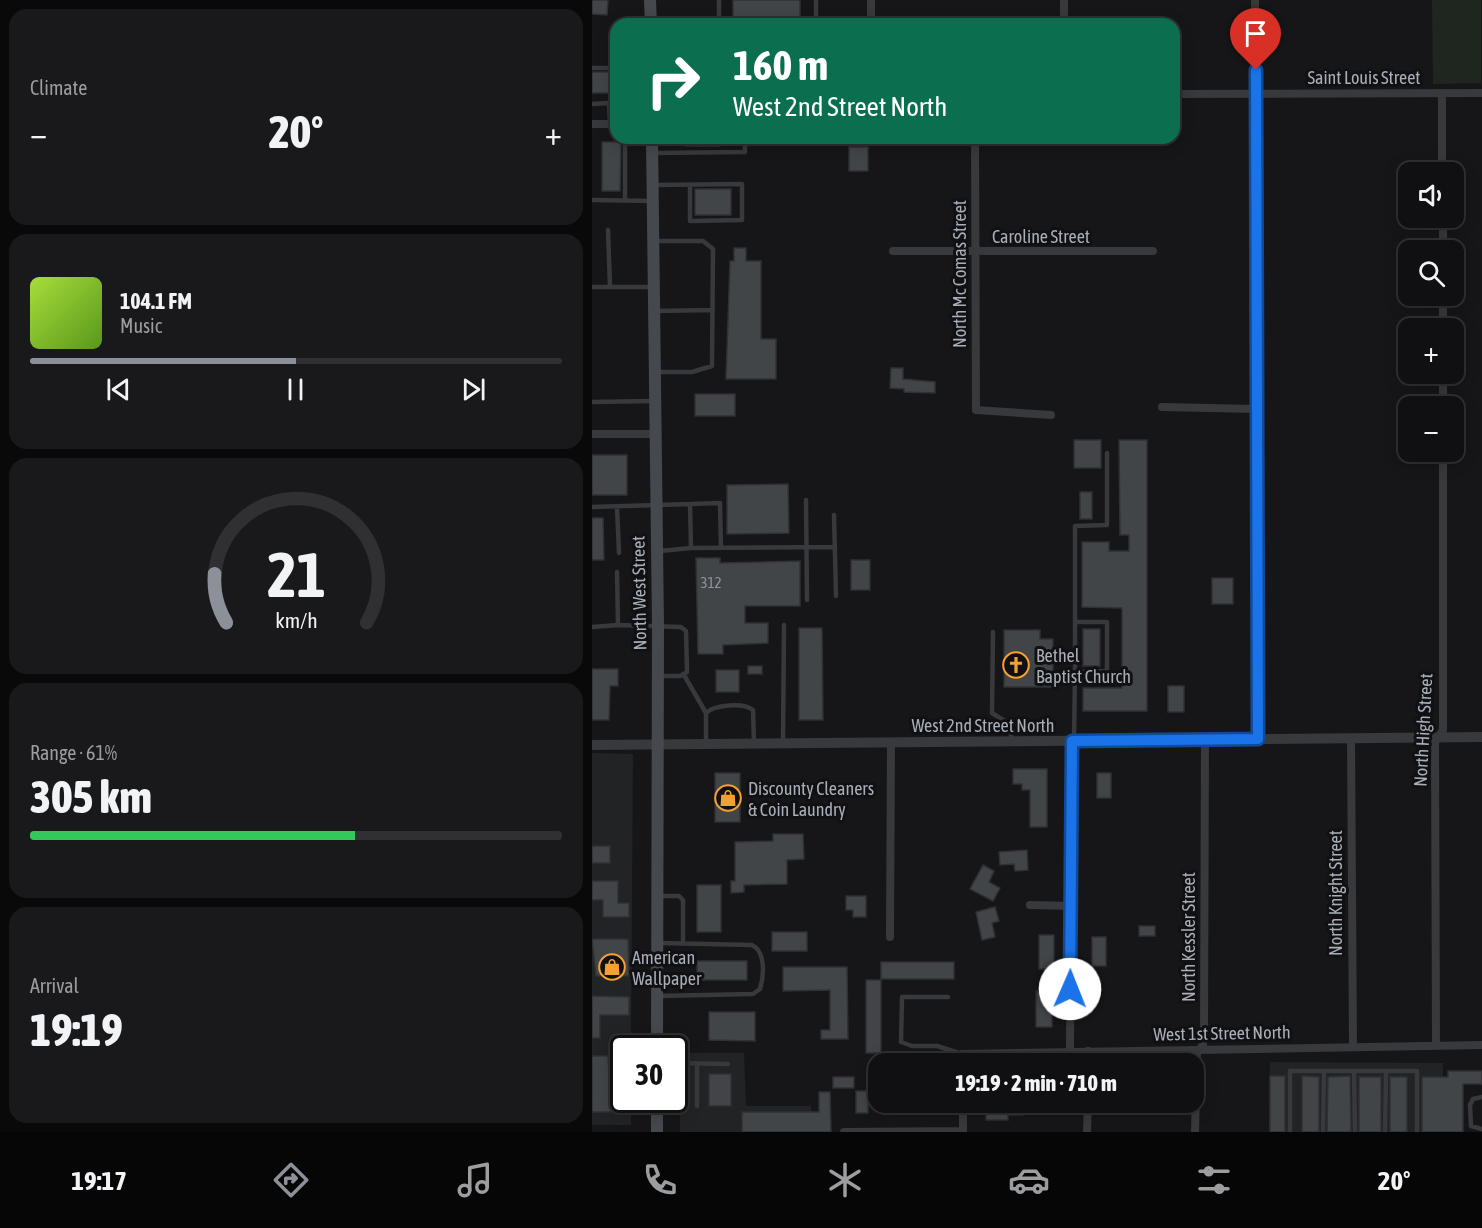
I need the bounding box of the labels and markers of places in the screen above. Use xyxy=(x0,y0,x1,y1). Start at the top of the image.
pin xyxy=(1230,8,1281,70)
place label: Bethel Baptist Church xyxy=(1036,645,1131,687)
church icon: Bethel Baptist Church xyxy=(1001,650,1031,680)
place label: Discounty Cleaners & Coin Laundry xyxy=(748,778,874,820)
shop icon: Discounty Cleaners & Coin Laundry xyxy=(713,783,743,813)
place label: American Wallpaper xyxy=(632,947,702,989)
shop icon: American Wallpaper xyxy=(597,952,627,982)

